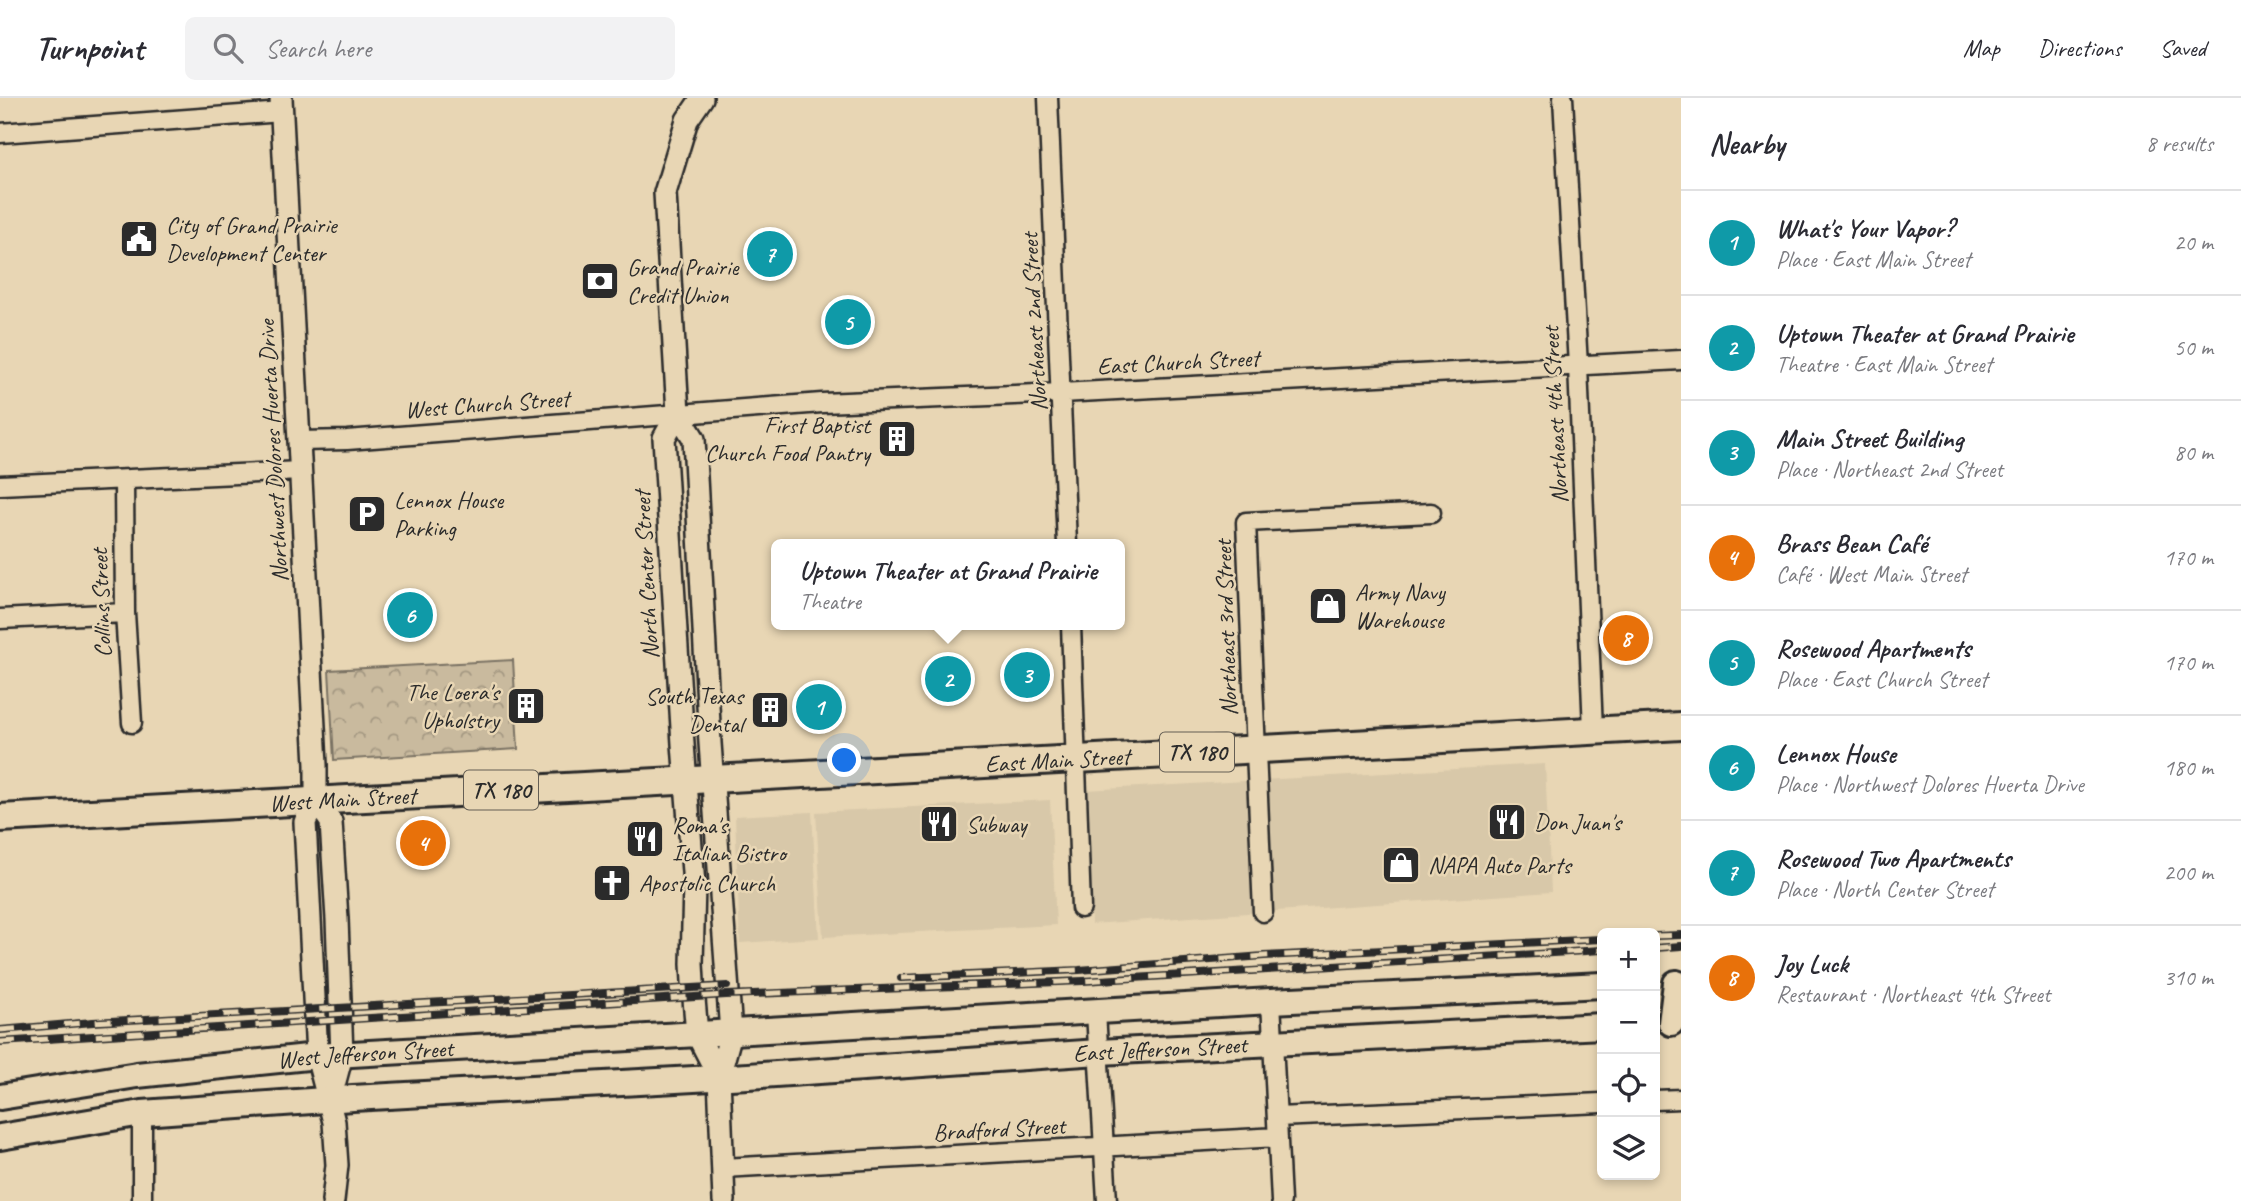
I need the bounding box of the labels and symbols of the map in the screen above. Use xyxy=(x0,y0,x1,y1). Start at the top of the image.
place label: City of Grand Prairie Development Center xyxy=(166,210,339,268)
public building icon: City of Grand Prairie Development Center xyxy=(118,218,160,260)
pin: 7 xyxy=(747,228,793,280)
street label: Northeast 2nd Street xyxy=(1014,230,1054,412)
place label: Grand Prairie Credit Union xyxy=(627,252,740,310)
bank icon: Grand Prairie Credit Union xyxy=(579,260,621,302)
pin: 5 xyxy=(825,296,871,348)
street label: Northwest Dolores Huerta Drive xyxy=(251,317,295,583)
street label: Northeast 4th Street xyxy=(1535,324,1575,504)
street label: East Church Street xyxy=(1096,343,1263,381)
street label: West Church Street xyxy=(404,383,573,425)
place label: First Baptist Church Food Pantry xyxy=(705,410,872,468)
building icon: First Baptist Church Food Pantry xyxy=(876,418,918,460)
place label: Lennox House Parking xyxy=(394,485,505,543)
street label: North Center Street xyxy=(626,487,665,660)
parking icon: Lennox House Parking xyxy=(346,493,388,535)
street label: Northeast 3rd Street xyxy=(1208,537,1244,717)
street label: Collins Street xyxy=(84,546,118,658)
place label: Army Navy Warehouse xyxy=(1355,577,1446,635)
shop icon: Army Navy Warehouse xyxy=(1307,585,1349,627)
pin: 6 xyxy=(387,589,433,641)
pin: 8 xyxy=(1603,612,1649,664)
pin: 3 xyxy=(1004,649,1050,701)
pin: 2 xyxy=(925,653,971,705)
place label: The Loera's Upholstry xyxy=(406,677,502,735)
place label: South Texas Dental xyxy=(645,681,747,739)
pin: 1 xyxy=(796,681,842,733)
building icon: The Loera's Upholstry xyxy=(505,685,547,727)
building icon: South Texas Dental xyxy=(749,689,791,731)
road number: TX 180 xyxy=(1160,732,1234,772)
street label: East Main Street xyxy=(984,741,1134,779)
your location xyxy=(827,743,861,777)
road number: TX 180 xyxy=(464,770,538,810)
street label: West Main Street xyxy=(268,780,420,818)
restaurant icon: Don Juan's xyxy=(1486,801,1528,843)
restaurant icon: Subway xyxy=(918,803,960,845)
place label: Don Juan's xyxy=(1534,807,1624,837)
place label: Subway xyxy=(966,809,1028,839)
place label: Roma's Italian Bistro xyxy=(672,810,788,868)
pin: 4 xyxy=(400,817,446,869)
restaurant icon: Roma's Italian Bistro xyxy=(624,818,666,860)
shop icon: NAPA Auto Parts xyxy=(1380,844,1422,886)
place label: NAPA Auto Parts xyxy=(1428,850,1573,880)
church icon: Apostolic Church xyxy=(591,862,633,904)
place label: Apostolic Church xyxy=(639,868,776,898)
street label: East Jefferson Street xyxy=(1072,1029,1250,1069)
street label: West Jefferson Street xyxy=(276,1033,456,1075)
street label: Bradford Street xyxy=(932,1110,1068,1147)

